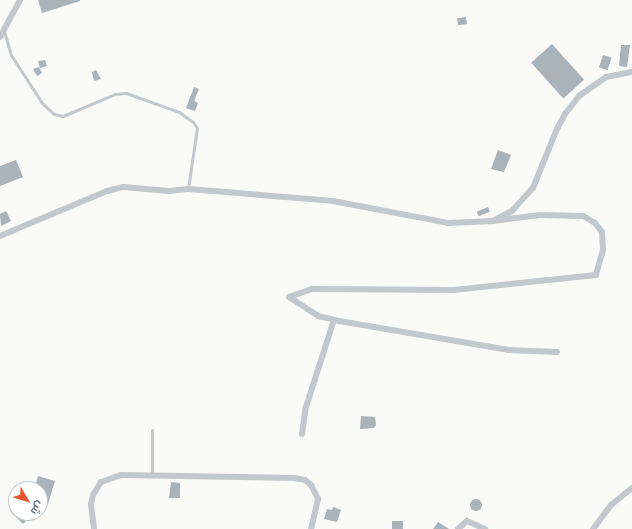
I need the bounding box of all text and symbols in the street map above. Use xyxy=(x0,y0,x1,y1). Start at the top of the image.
north arrow xyxy=(8,481,48,521)
text: ش xyxy=(28,499,47,518)

